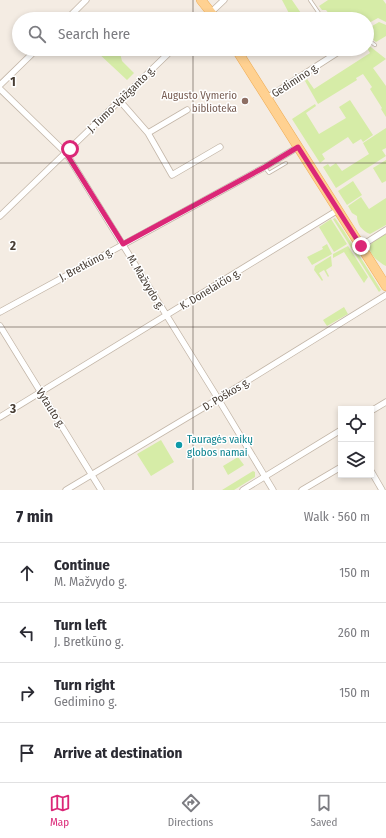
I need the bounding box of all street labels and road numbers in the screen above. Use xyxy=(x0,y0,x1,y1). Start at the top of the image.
street label: Gedimino g. xyxy=(269,60,321,100)
street label: J. Tumo-Vaižganto g. xyxy=(85,64,158,135)
street label: J. Bretkūno g. xyxy=(57,245,115,284)
street label: M. Mažvydo g. xyxy=(124,252,167,312)
street label: K. Donelaičio g. xyxy=(178,266,243,313)
street label: D. Poškos g. xyxy=(200,375,252,414)
street label: Vytauto g. xyxy=(33,386,68,431)

